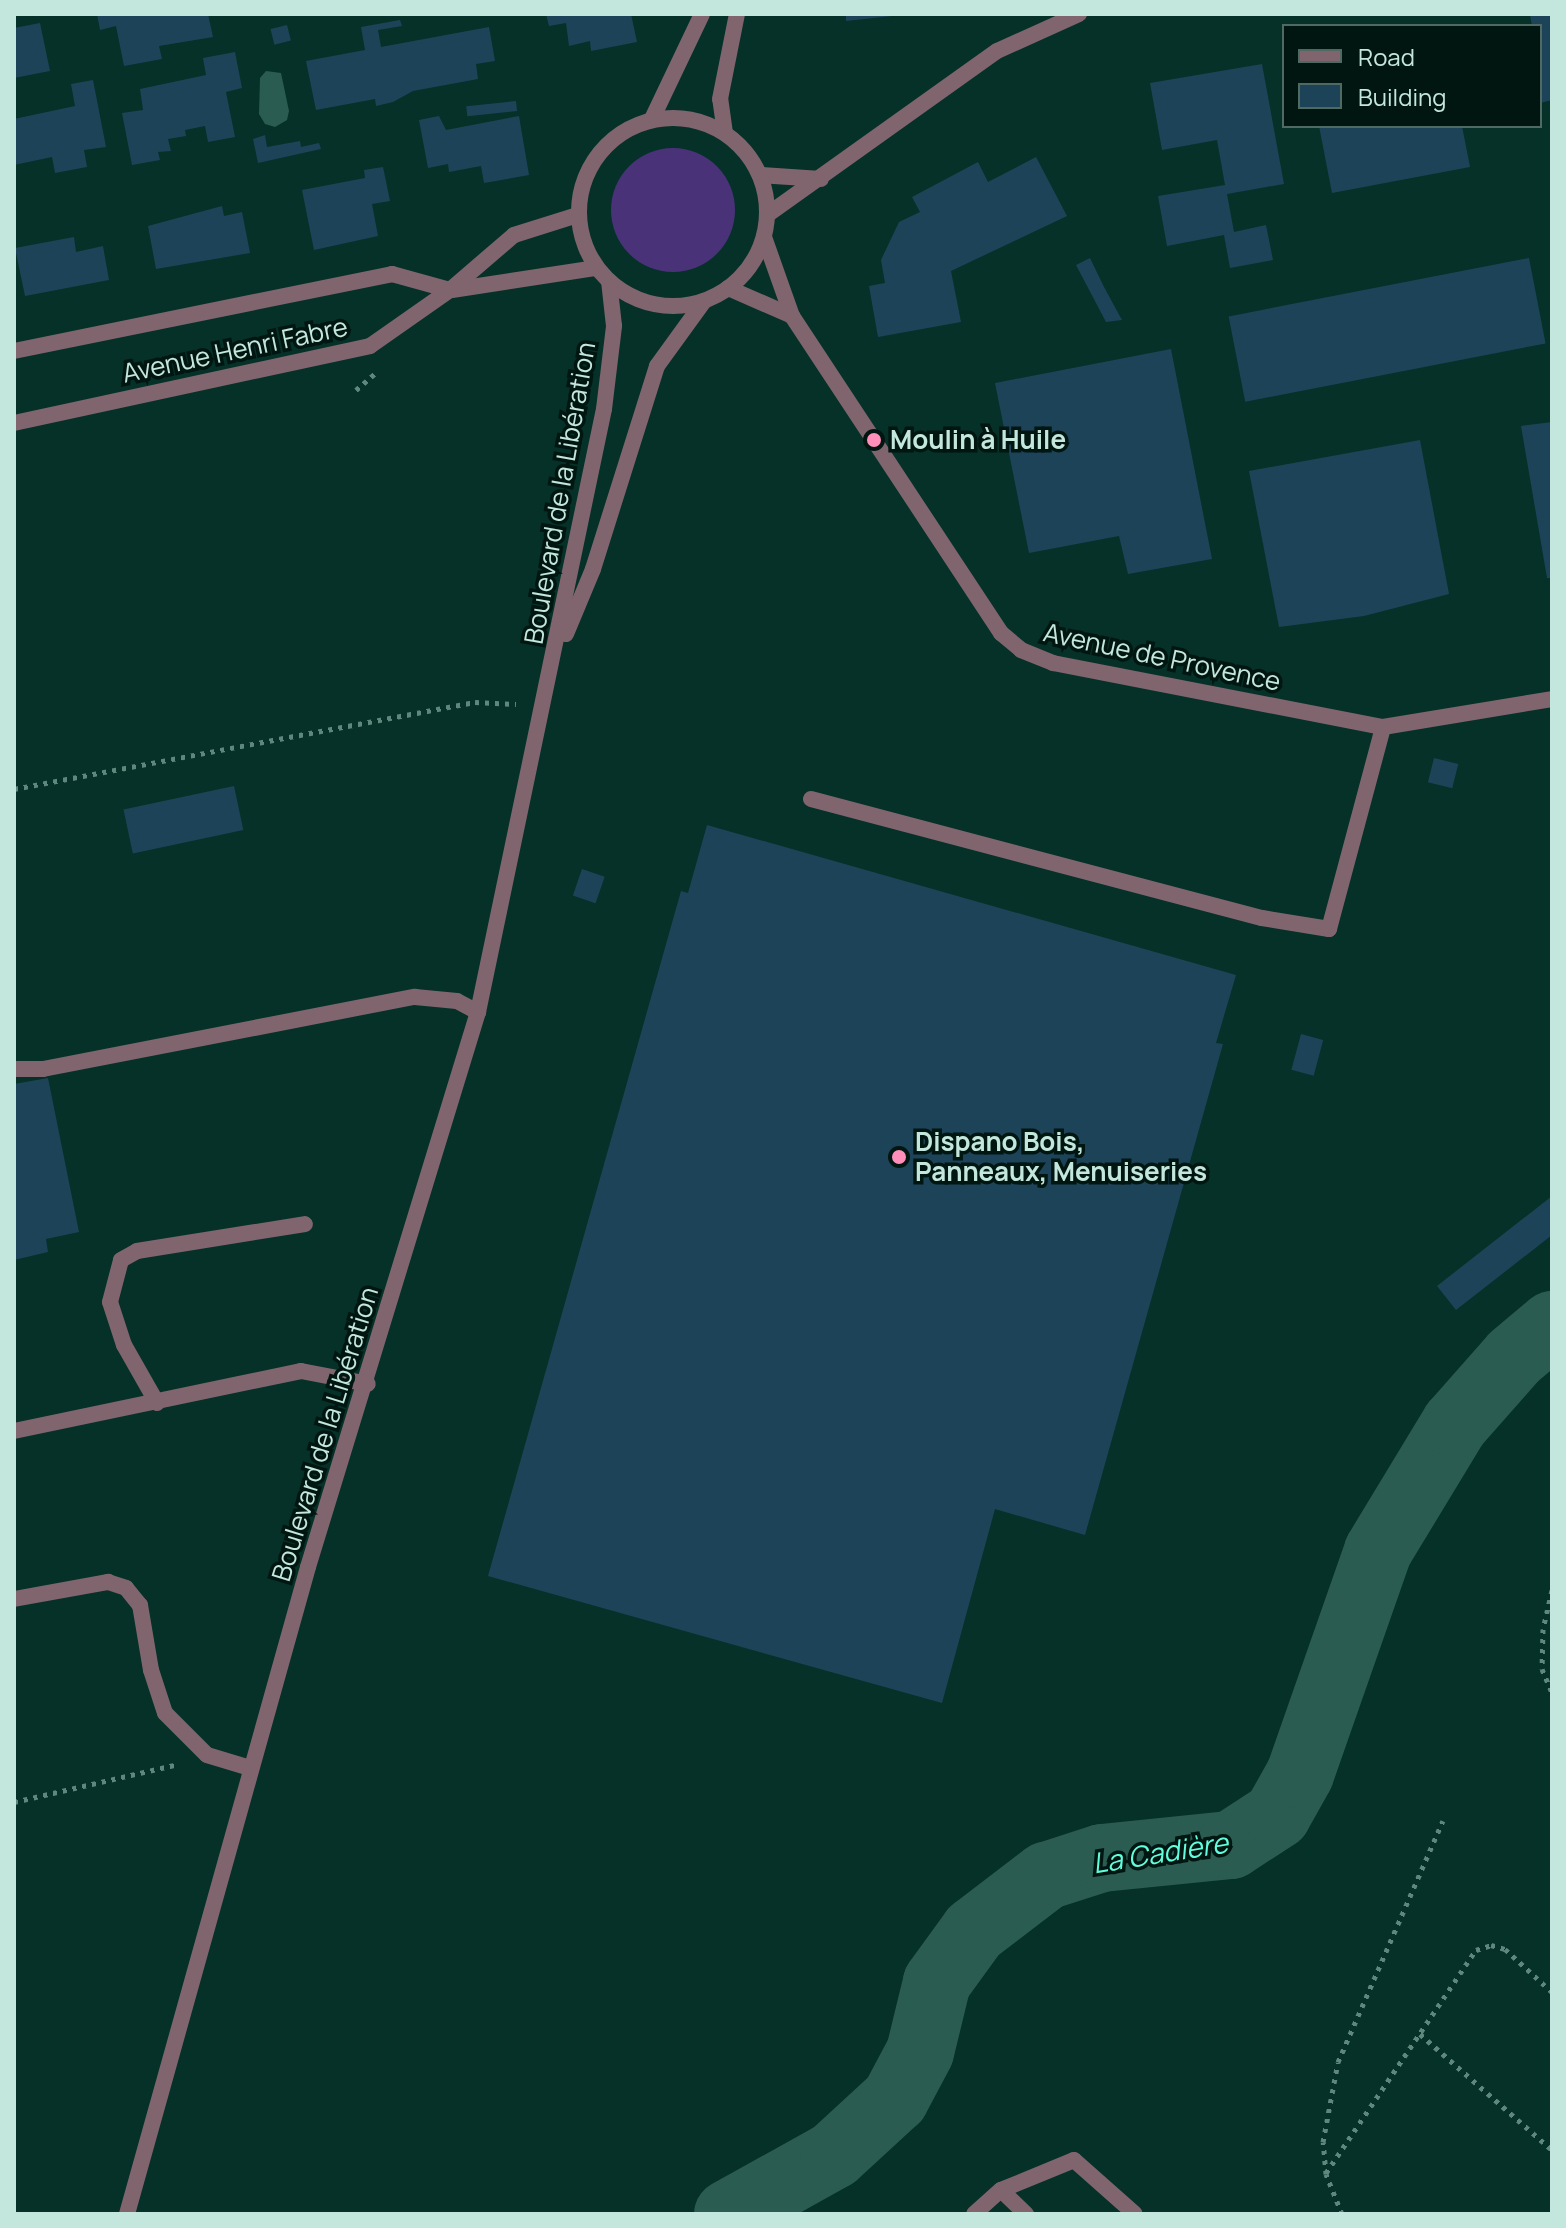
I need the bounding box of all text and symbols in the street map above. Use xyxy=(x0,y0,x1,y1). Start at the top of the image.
legend xyxy=(1282,24,1542,128)
text: Road xyxy=(1358,40,1415,73)
text: Building xyxy=(1358,80,1446,113)
street label: Avenue Henri Fabre xyxy=(119,311,351,389)
street label: Boulevard de la Libération xyxy=(518,340,602,646)
place label: Moulin à Huile xyxy=(890,424,1066,456)
marker: Moulin à Huile xyxy=(865,431,883,449)
street label: Avenue de Provence xyxy=(1041,617,1283,697)
place label: Dispano Bois, Panneaux, Menuiseries xyxy=(915,1126,1207,1188)
marker: Dispano Bois, Panneaux, Menuiseries xyxy=(890,1148,908,1166)
street label: Boulevard de la Libération xyxy=(265,1283,385,1585)
water label: La Cadière xyxy=(1090,1825,1230,1879)

